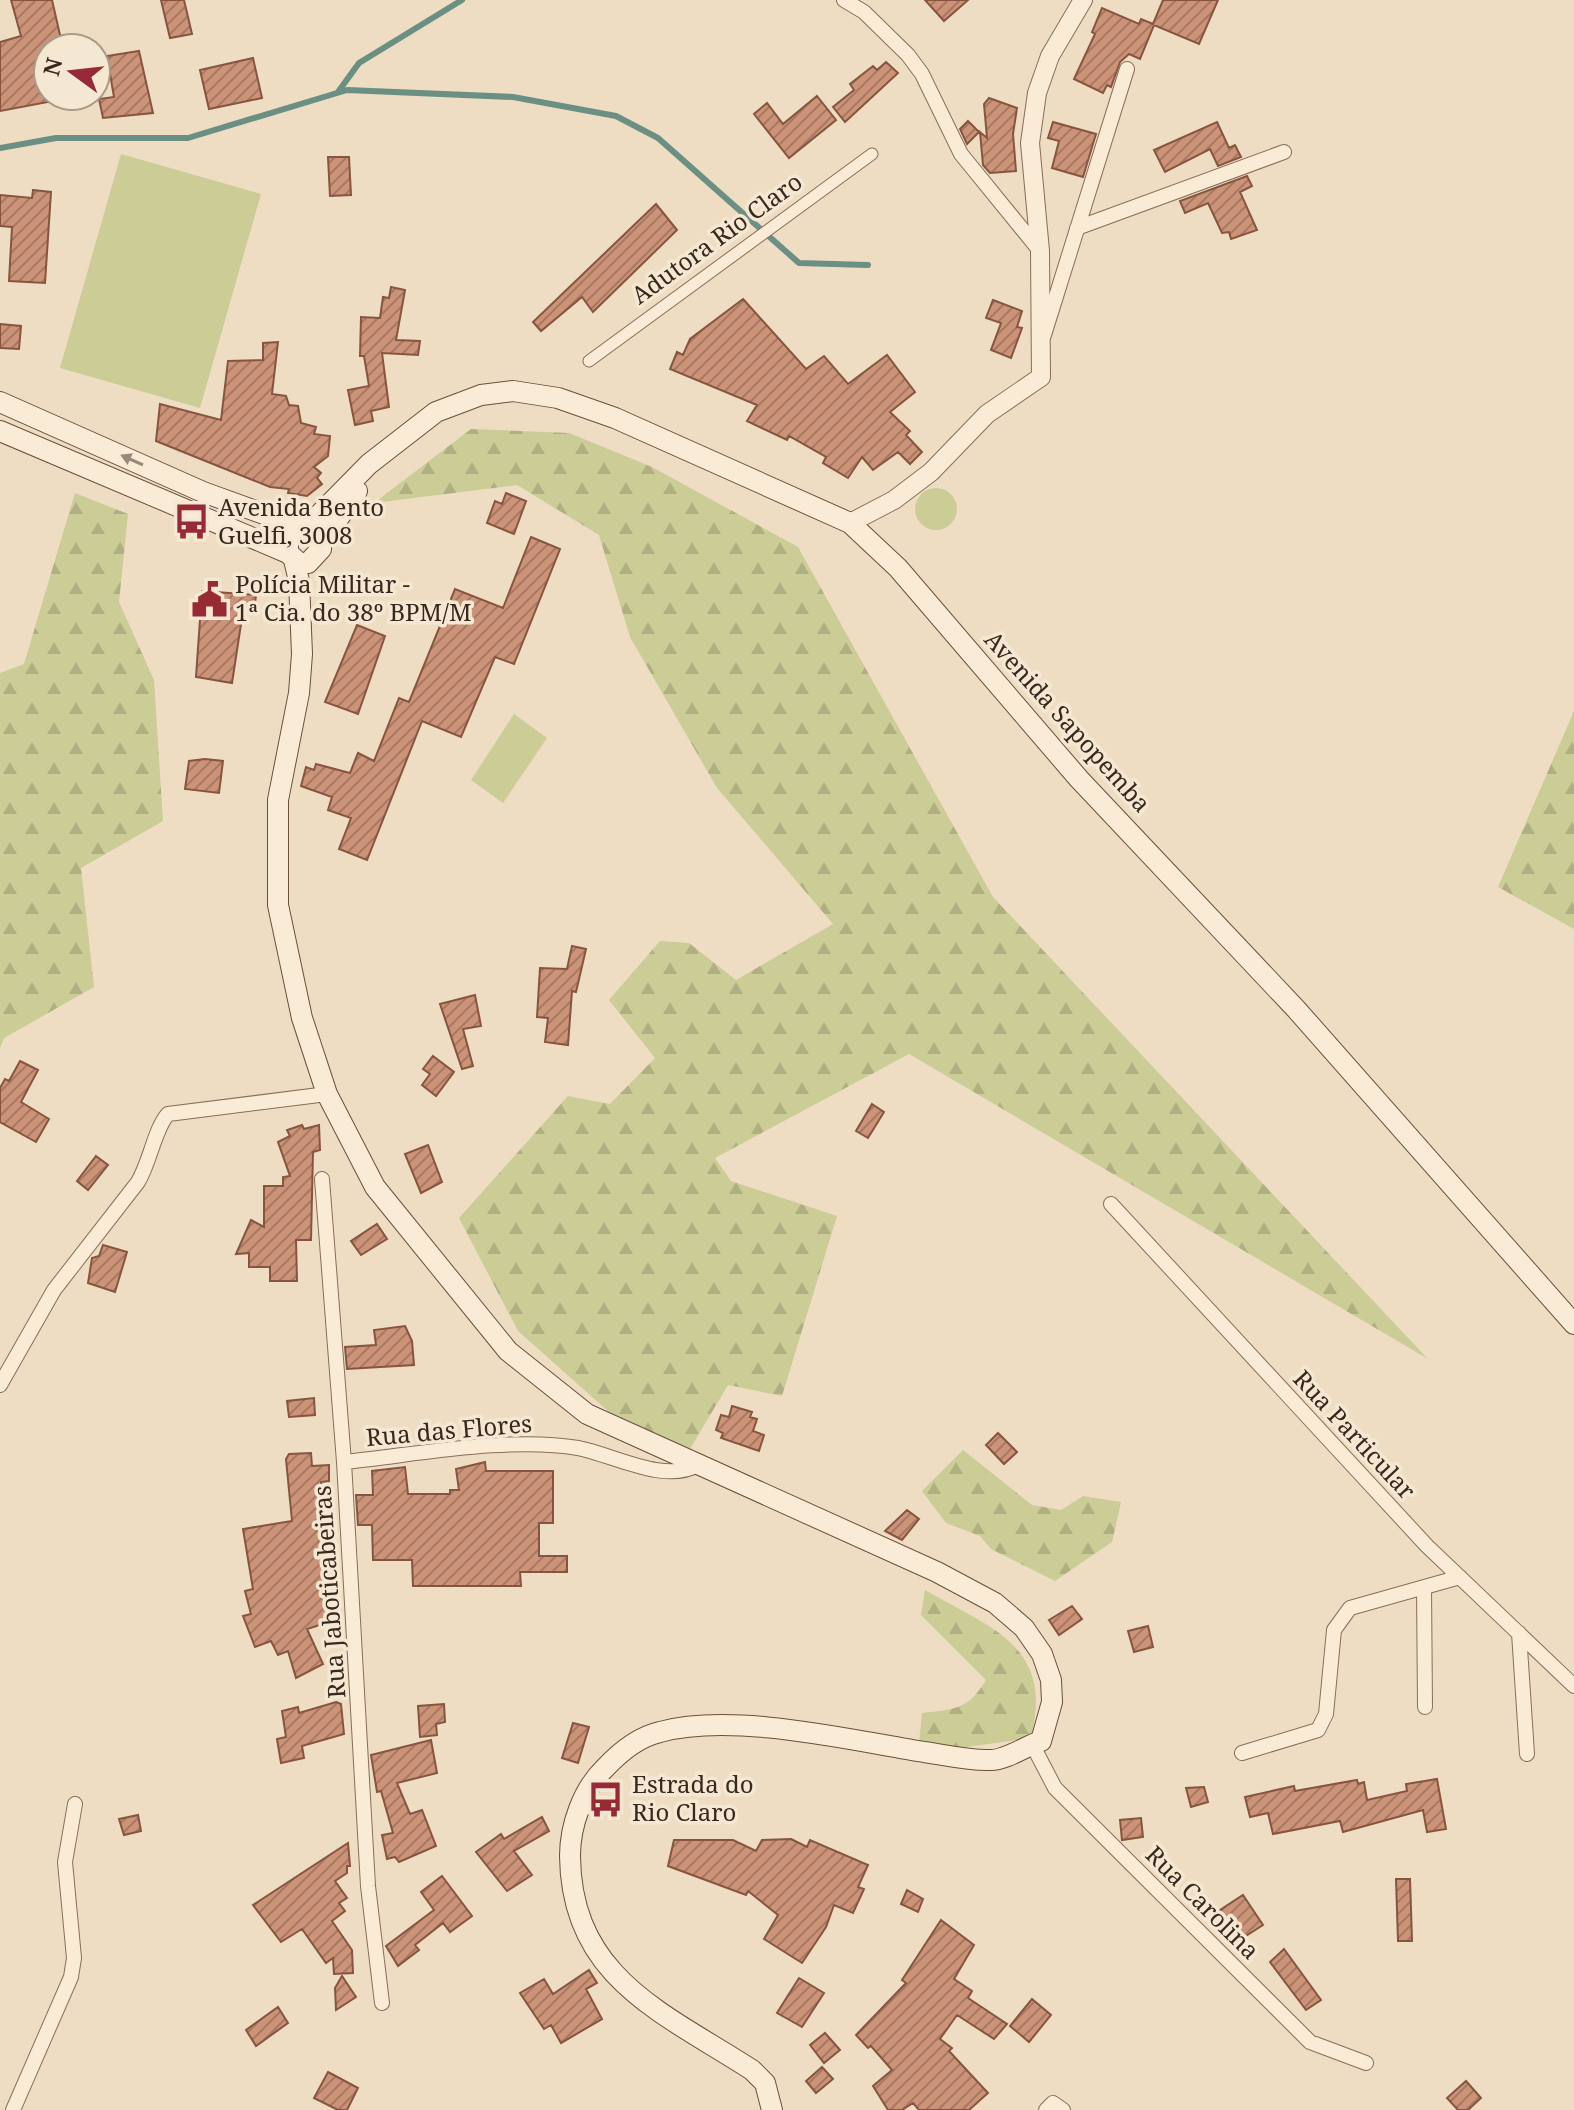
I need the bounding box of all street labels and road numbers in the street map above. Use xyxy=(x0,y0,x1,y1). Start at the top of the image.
street label: Adutora Rio Claro xyxy=(624,165,808,311)
street label: Avenida Sapopemba xyxy=(978,623,1159,819)
street label: Rua Particular xyxy=(1287,1362,1424,1506)
street label: Rua das Flores xyxy=(365,1406,533,1453)
street label: Rua Jaboticabeiras xyxy=(305,1485,352,1700)
street label: Rua Carolina xyxy=(1139,1838,1267,1966)

